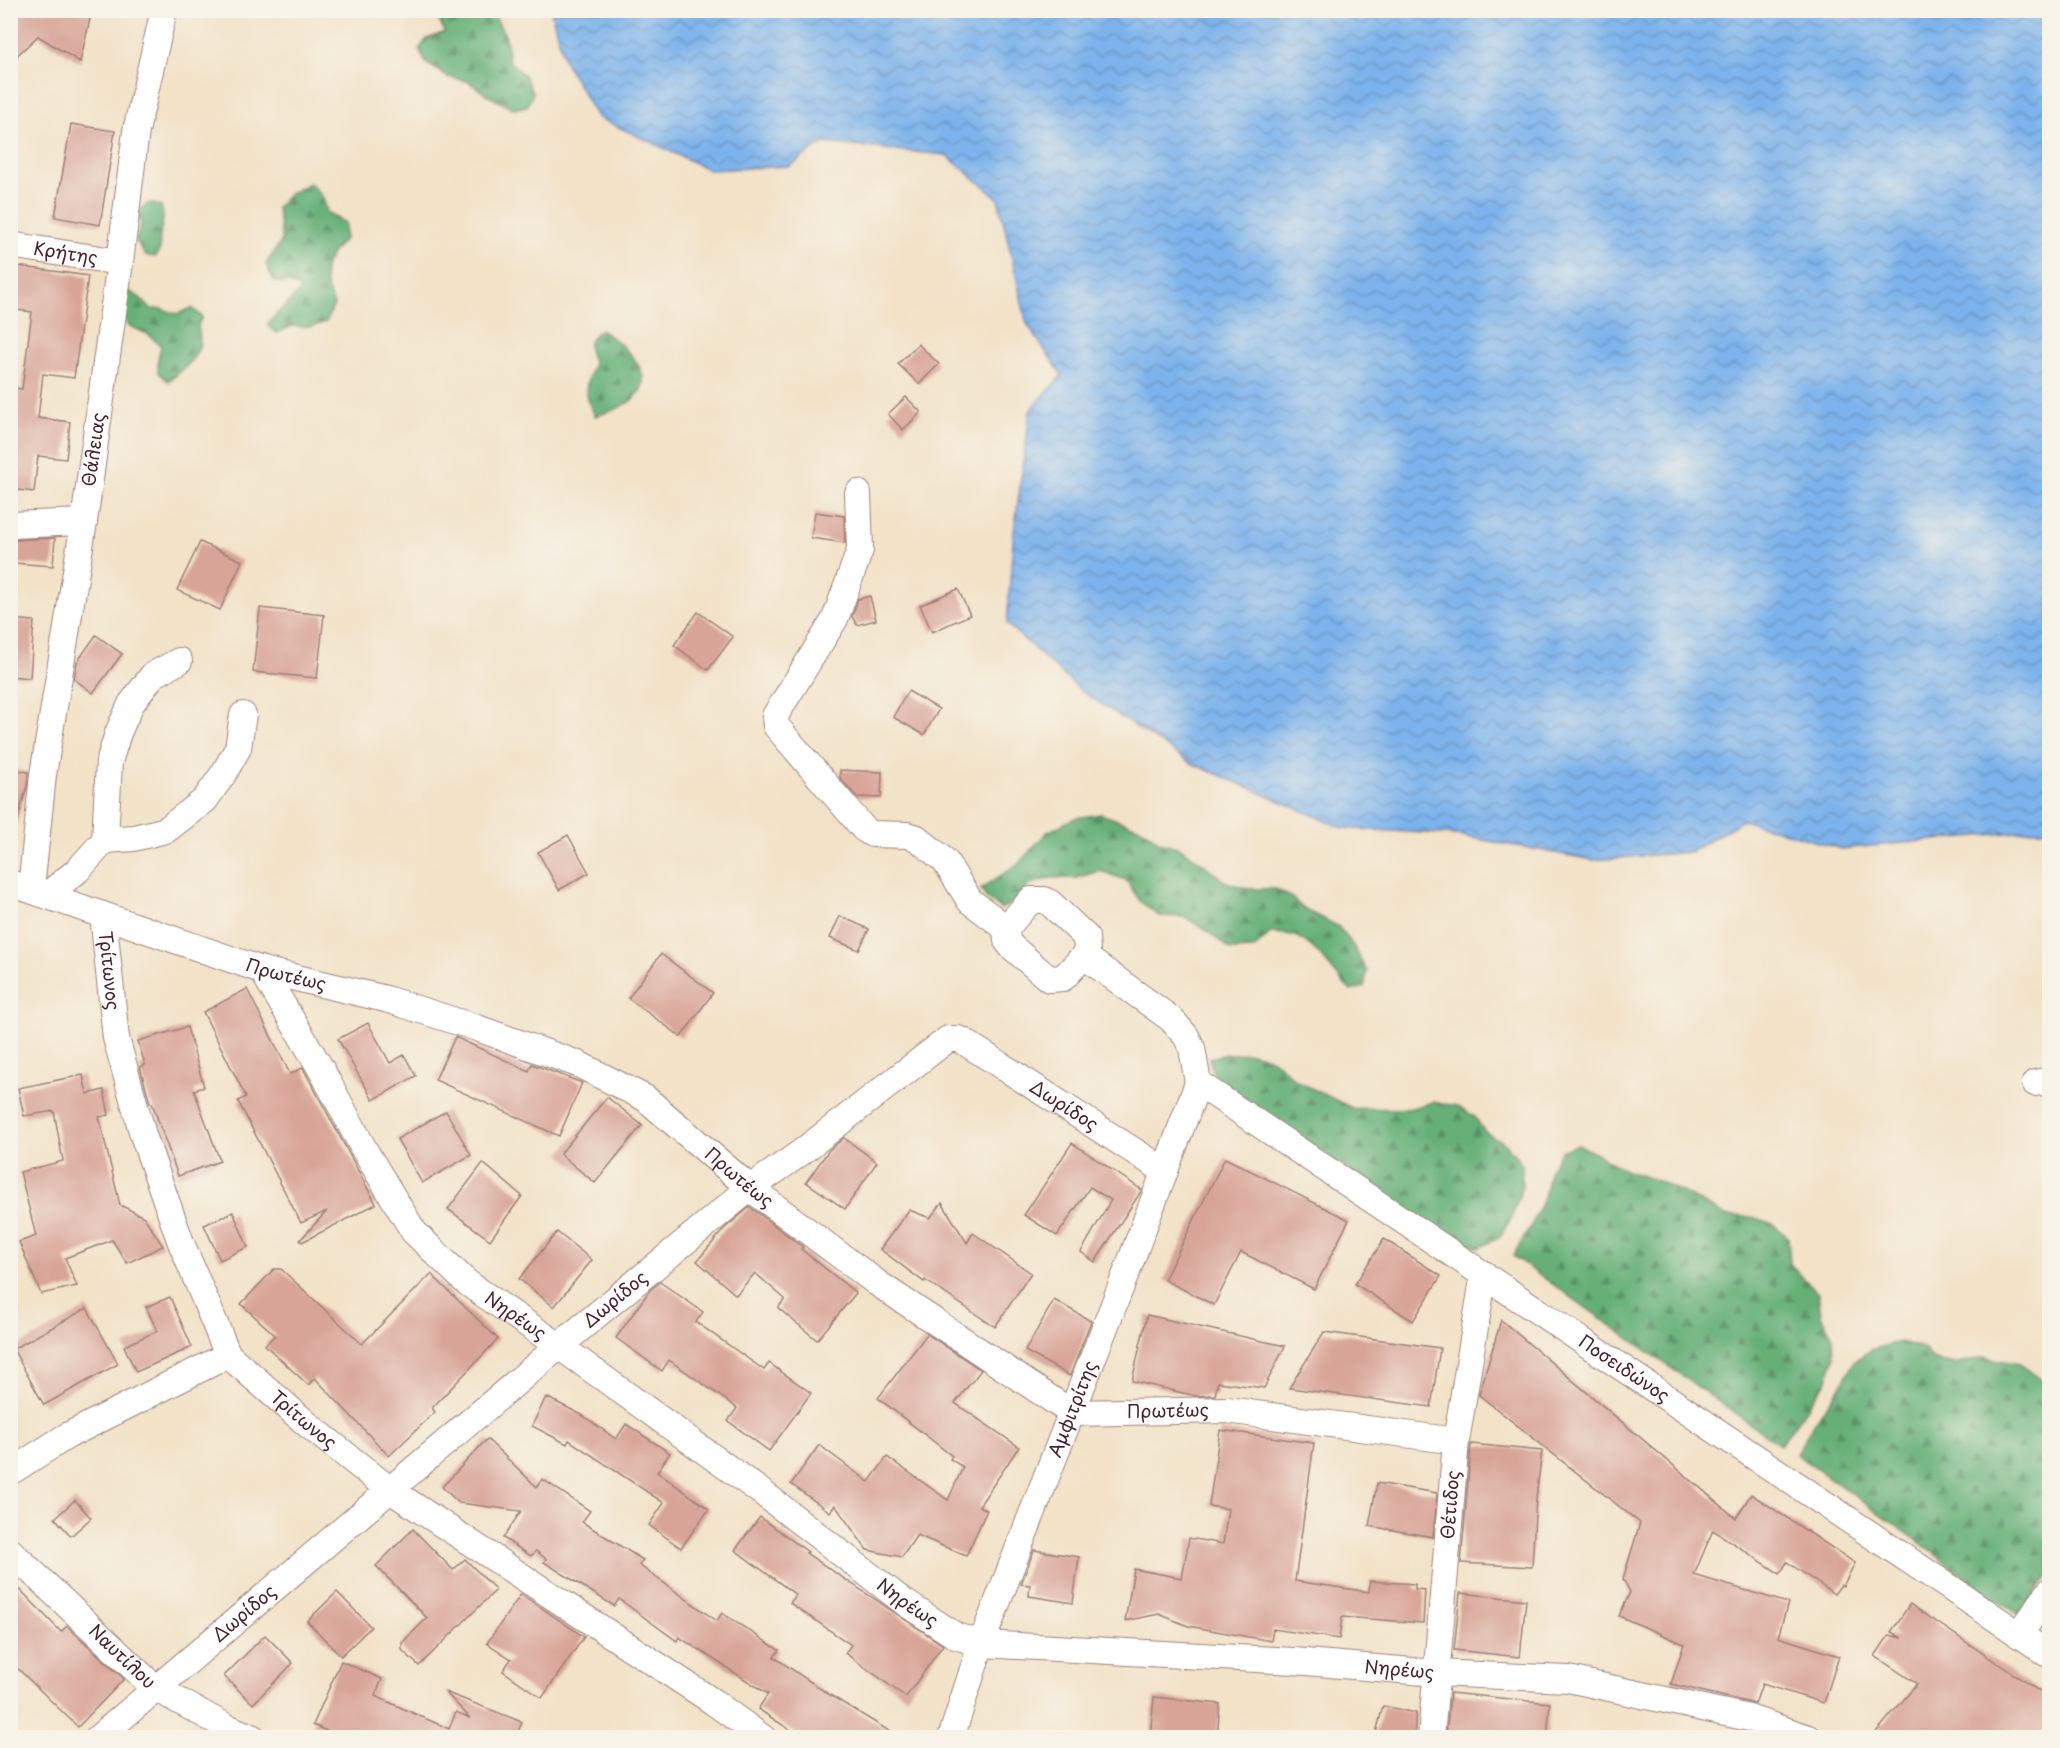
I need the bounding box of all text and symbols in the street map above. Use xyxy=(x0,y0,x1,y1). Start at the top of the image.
street label: Κρήτης xyxy=(32,234,100,270)
street label: Θάλειας xyxy=(74,411,111,488)
street label: Τρίτωνος xyxy=(93,930,128,1011)
street label: Πρωτέως xyxy=(242,950,329,997)
street label: Δωρίδος xyxy=(1025,1072,1104,1137)
street label: Πρωτέως xyxy=(700,1140,780,1213)
street label: Δωρίδος xyxy=(576,1264,652,1333)
street label: Νηρέως xyxy=(480,1284,553,1346)
street label: Ποσειδώνος xyxy=(1574,1327,1676,1408)
street label: Αμφιτρίτης xyxy=(1040,1356,1103,1461)
street label: Τρίτωνος xyxy=(265,1383,343,1455)
street label: Πρωτέως xyxy=(1127,1395,1209,1424)
street label: Θέτιδος xyxy=(1433,1469,1465,1540)
street label: Νηρέως xyxy=(872,1571,944,1633)
street label: Δωρίδος xyxy=(205,1577,281,1648)
street label: Ναυτίλου xyxy=(83,1617,163,1694)
street label: Νηρέως xyxy=(1363,1652,1435,1685)

